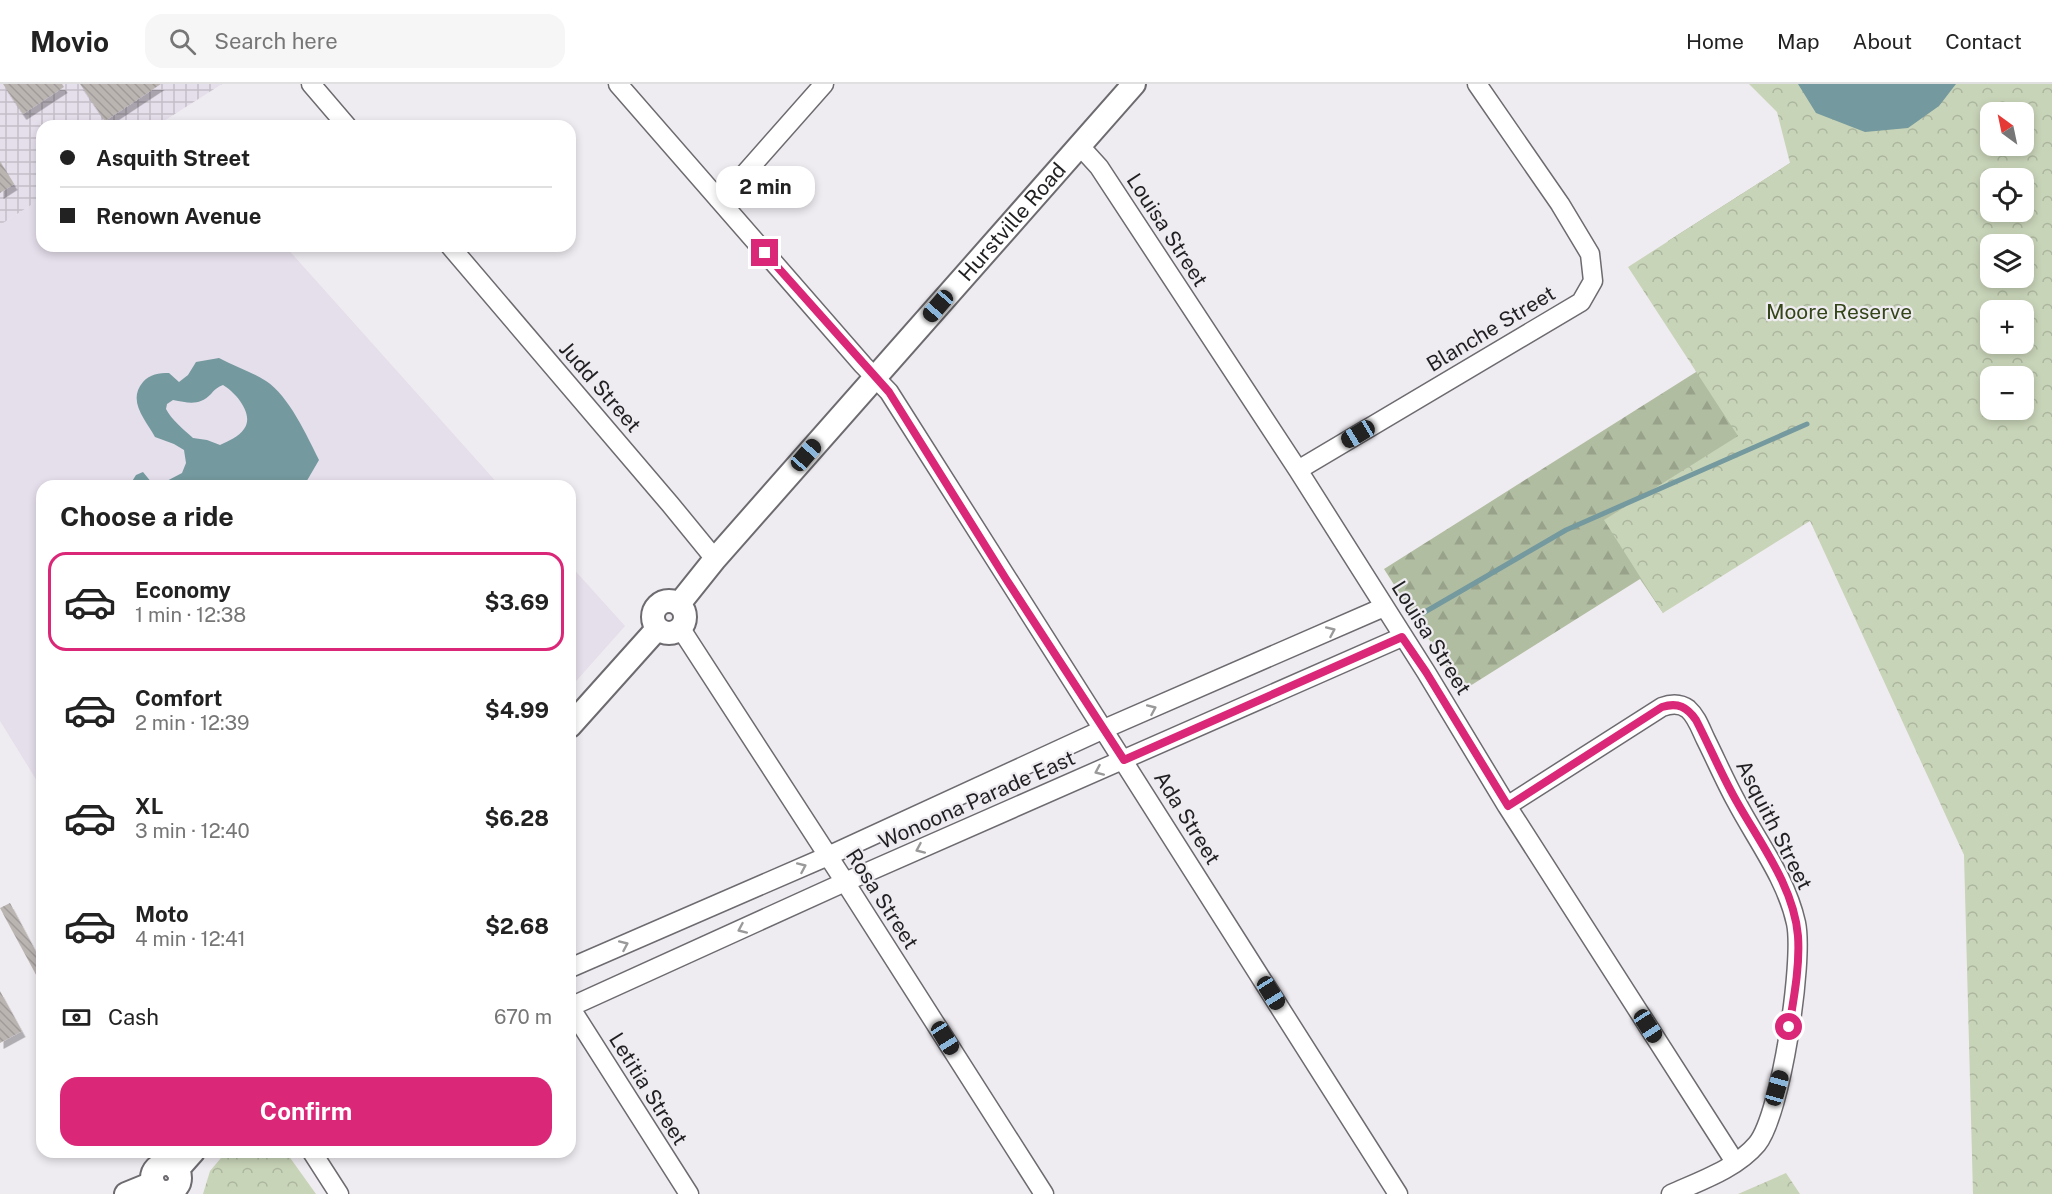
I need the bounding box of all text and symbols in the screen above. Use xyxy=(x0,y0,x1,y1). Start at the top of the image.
search box xyxy=(145,14,565,68)
text: Movio xyxy=(30,25,109,58)
icon: search xyxy=(166,25,199,58)
text: Search here xyxy=(214,28,338,54)
text: Home xyxy=(1686,29,1744,54)
text: Map xyxy=(1777,29,1820,54)
text: About xyxy=(1853,29,1912,54)
text: Contact xyxy=(1945,29,2022,54)
north arrow xyxy=(1980,102,2034,156)
map controls xyxy=(1980,102,2034,420)
text: Asquith Street xyxy=(96,145,250,171)
street label: Hurstville Road xyxy=(953,157,1071,286)
callout: 2 min xyxy=(716,166,814,208)
street label: Louisa Street xyxy=(1122,168,1213,291)
button: locate xyxy=(1980,168,2034,222)
text: 2 min xyxy=(739,175,792,199)
text: Renown Avenue xyxy=(96,203,261,229)
button: layers xyxy=(1980,234,2034,288)
route end xyxy=(751,239,778,266)
street label: Blanche Street xyxy=(1422,280,1560,377)
car xyxy=(919,287,957,325)
park label: Moore Reserve xyxy=(1766,299,1912,324)
button: + xyxy=(1980,300,2034,354)
street label: Judd Street xyxy=(554,336,646,437)
button: − xyxy=(1980,366,2034,420)
car xyxy=(1338,417,1378,451)
car xyxy=(787,436,825,474)
text: Choose a ride xyxy=(60,500,234,532)
icon: car xyxy=(63,575,117,629)
street label: Louisa Street xyxy=(1386,576,1476,699)
text: Economy xyxy=(135,577,231,603)
text: $3.69 xyxy=(485,589,549,615)
text: 1 min · 12:38 xyxy=(135,603,246,627)
one-way arrow xyxy=(1325,626,1336,638)
icon: car xyxy=(63,683,117,737)
text: Comfort xyxy=(135,685,222,711)
text: $4.99 xyxy=(485,697,549,723)
one-way arrow xyxy=(1146,704,1157,716)
text: 2 min · 12:39 xyxy=(135,711,249,735)
street label: Wonoona Parade East xyxy=(875,745,1079,854)
street label: Asquith Street xyxy=(1731,756,1818,894)
one-way arrow xyxy=(1094,764,1105,776)
street label: Ada Street xyxy=(1149,766,1226,869)
icon: car xyxy=(63,791,117,845)
text: XL xyxy=(135,793,163,819)
text: $6.28 xyxy=(484,805,549,831)
text: 3 min · 12:40 xyxy=(135,819,250,843)
one-way arrow xyxy=(916,842,927,854)
street label: Rosa Street xyxy=(841,844,924,954)
one-way arrow xyxy=(796,862,807,874)
icon: car xyxy=(63,899,117,953)
text: Moto xyxy=(135,901,189,927)
text: $2.68 xyxy=(485,913,549,939)
one-way arrow xyxy=(738,922,749,934)
text: 4 min · 12:41 xyxy=(135,927,246,951)
one-way arrow xyxy=(617,940,628,952)
car xyxy=(1254,973,1288,1013)
icon: cash xyxy=(60,1001,93,1034)
text: Cash xyxy=(108,1004,159,1030)
text: 670 m xyxy=(494,1005,552,1029)
car xyxy=(1631,1006,1665,1046)
route start xyxy=(1775,1013,1802,1040)
car xyxy=(928,1018,962,1058)
street label: Letitia Street xyxy=(604,1028,693,1150)
car xyxy=(1763,1068,1791,1108)
button: Confirm xyxy=(60,1077,552,1146)

